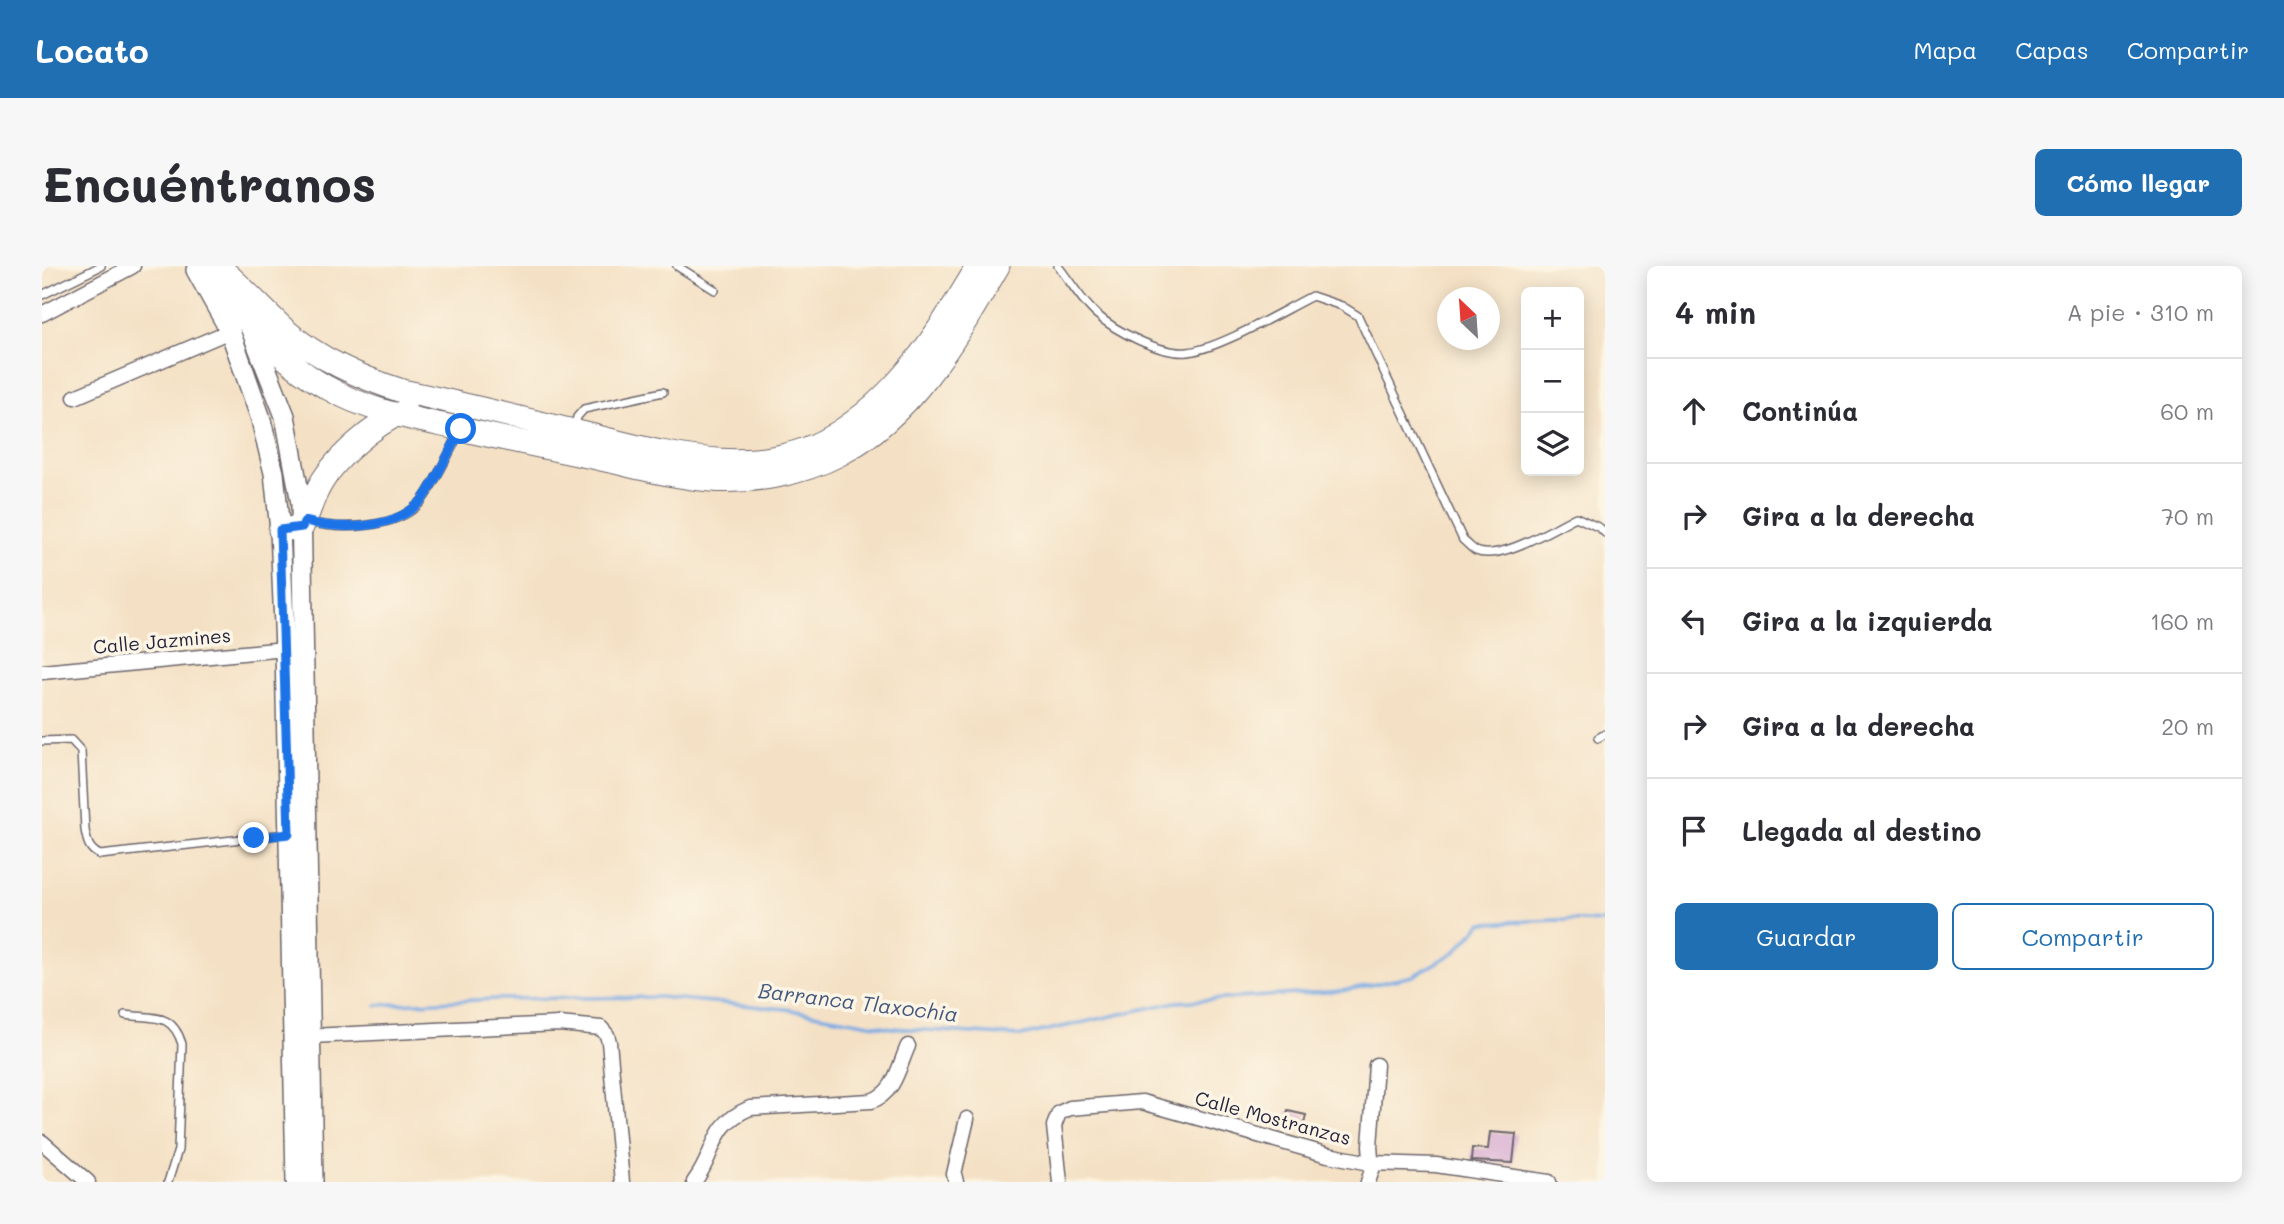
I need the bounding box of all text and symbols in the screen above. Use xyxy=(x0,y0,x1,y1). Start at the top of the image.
text: Locato xyxy=(35,28,149,71)
text: Mapa xyxy=(1913,34,1977,65)
text: Capas xyxy=(2015,34,2089,65)
text: Compartir xyxy=(2127,34,2249,65)
button: Cómo llegar xyxy=(2035,149,2242,216)
text: Encuéntranos xyxy=(42,151,376,214)
north arrow xyxy=(1437,287,1500,350)
map controls xyxy=(1521,287,1584,476)
button: + xyxy=(1521,287,1584,350)
text: 4 min xyxy=(1675,292,1756,332)
text: A pie · 310 m xyxy=(2067,297,2214,327)
button: − xyxy=(1521,350,1584,413)
icon: ahead xyxy=(1675,392,1713,430)
text: Continúa xyxy=(1742,394,1858,428)
text: 60 m xyxy=(2160,396,2214,426)
route start xyxy=(445,413,476,444)
button: layers xyxy=(1521,413,1584,476)
icon: right xyxy=(1675,497,1713,535)
text: Gira a la derecha xyxy=(1742,499,1975,533)
text: 70 m xyxy=(2161,501,2214,531)
icon: left xyxy=(1675,602,1713,640)
text: Gira a la izquierda xyxy=(1742,604,1993,638)
text: 160 m xyxy=(2150,606,2214,636)
street label: Calle Jazmines xyxy=(92,622,232,659)
icon: right xyxy=(1675,707,1713,745)
text: Gira a la derecha xyxy=(1742,709,1975,743)
text: 20 m xyxy=(2161,711,2214,741)
icon: arrive xyxy=(1675,812,1713,850)
text: Llegada al destino xyxy=(1742,814,1981,848)
route end xyxy=(238,822,269,853)
button: Guardar xyxy=(1675,903,1938,970)
button: Compartir xyxy=(1952,903,2214,970)
water label: Barranca Tlaxochia xyxy=(757,976,960,1027)
street label: Calle Mostranzas xyxy=(1192,1085,1354,1150)

